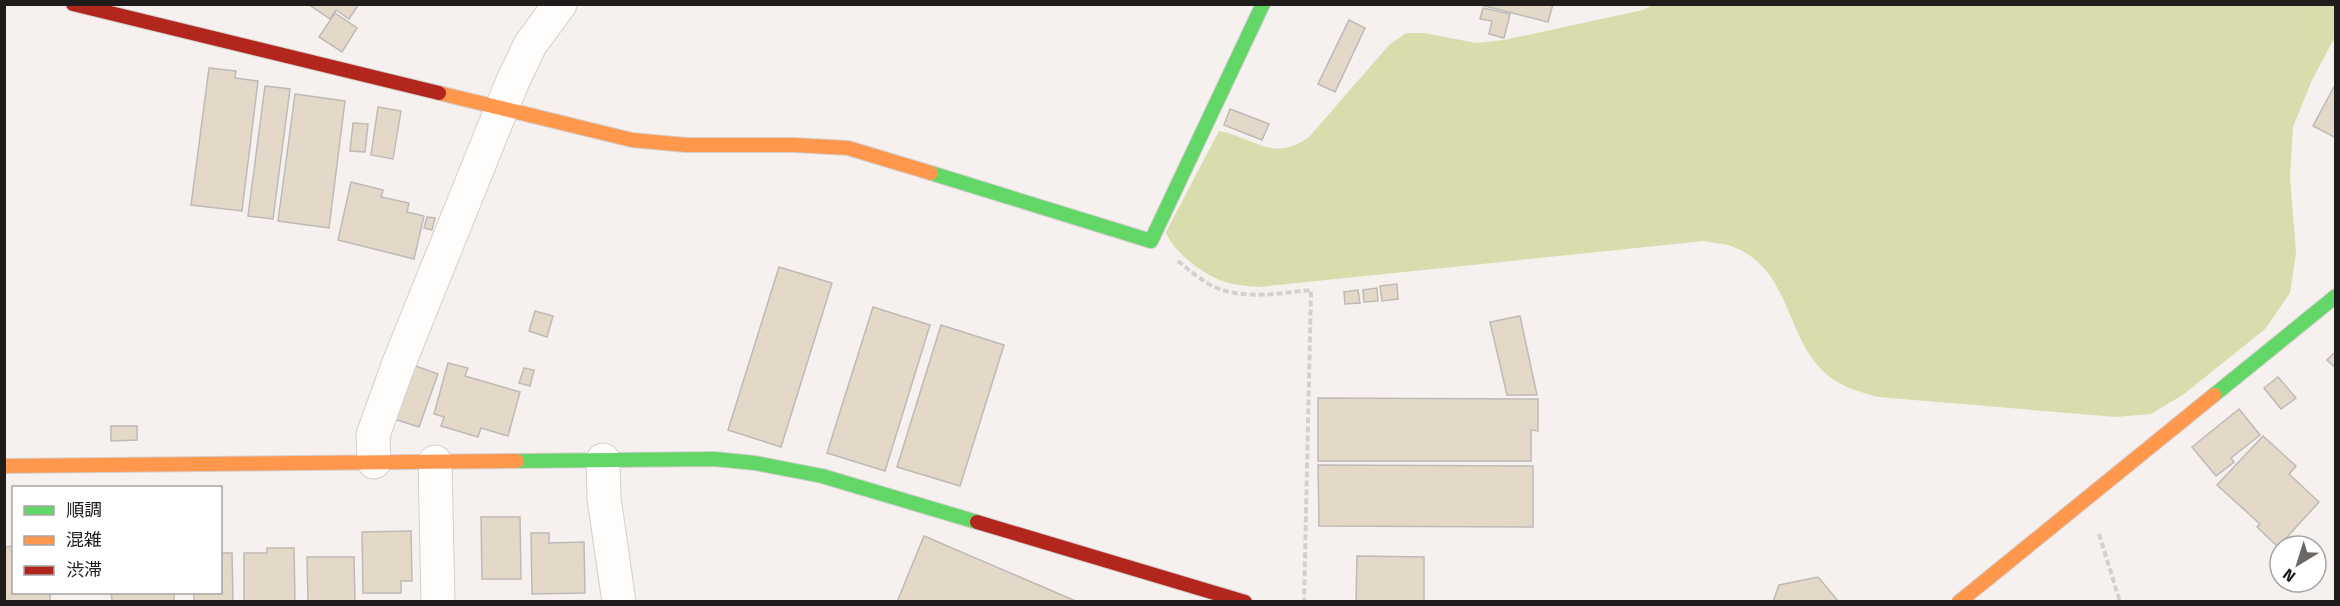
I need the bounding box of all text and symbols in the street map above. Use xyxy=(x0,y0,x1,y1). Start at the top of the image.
legend xyxy=(12,486,222,594)
text: 順調 xyxy=(66,499,102,521)
text: 混雑 xyxy=(66,529,102,551)
north arrow xyxy=(2268,534,2328,594)
text: 渋滞 xyxy=(66,559,102,581)
text: N xyxy=(2279,565,2299,586)

